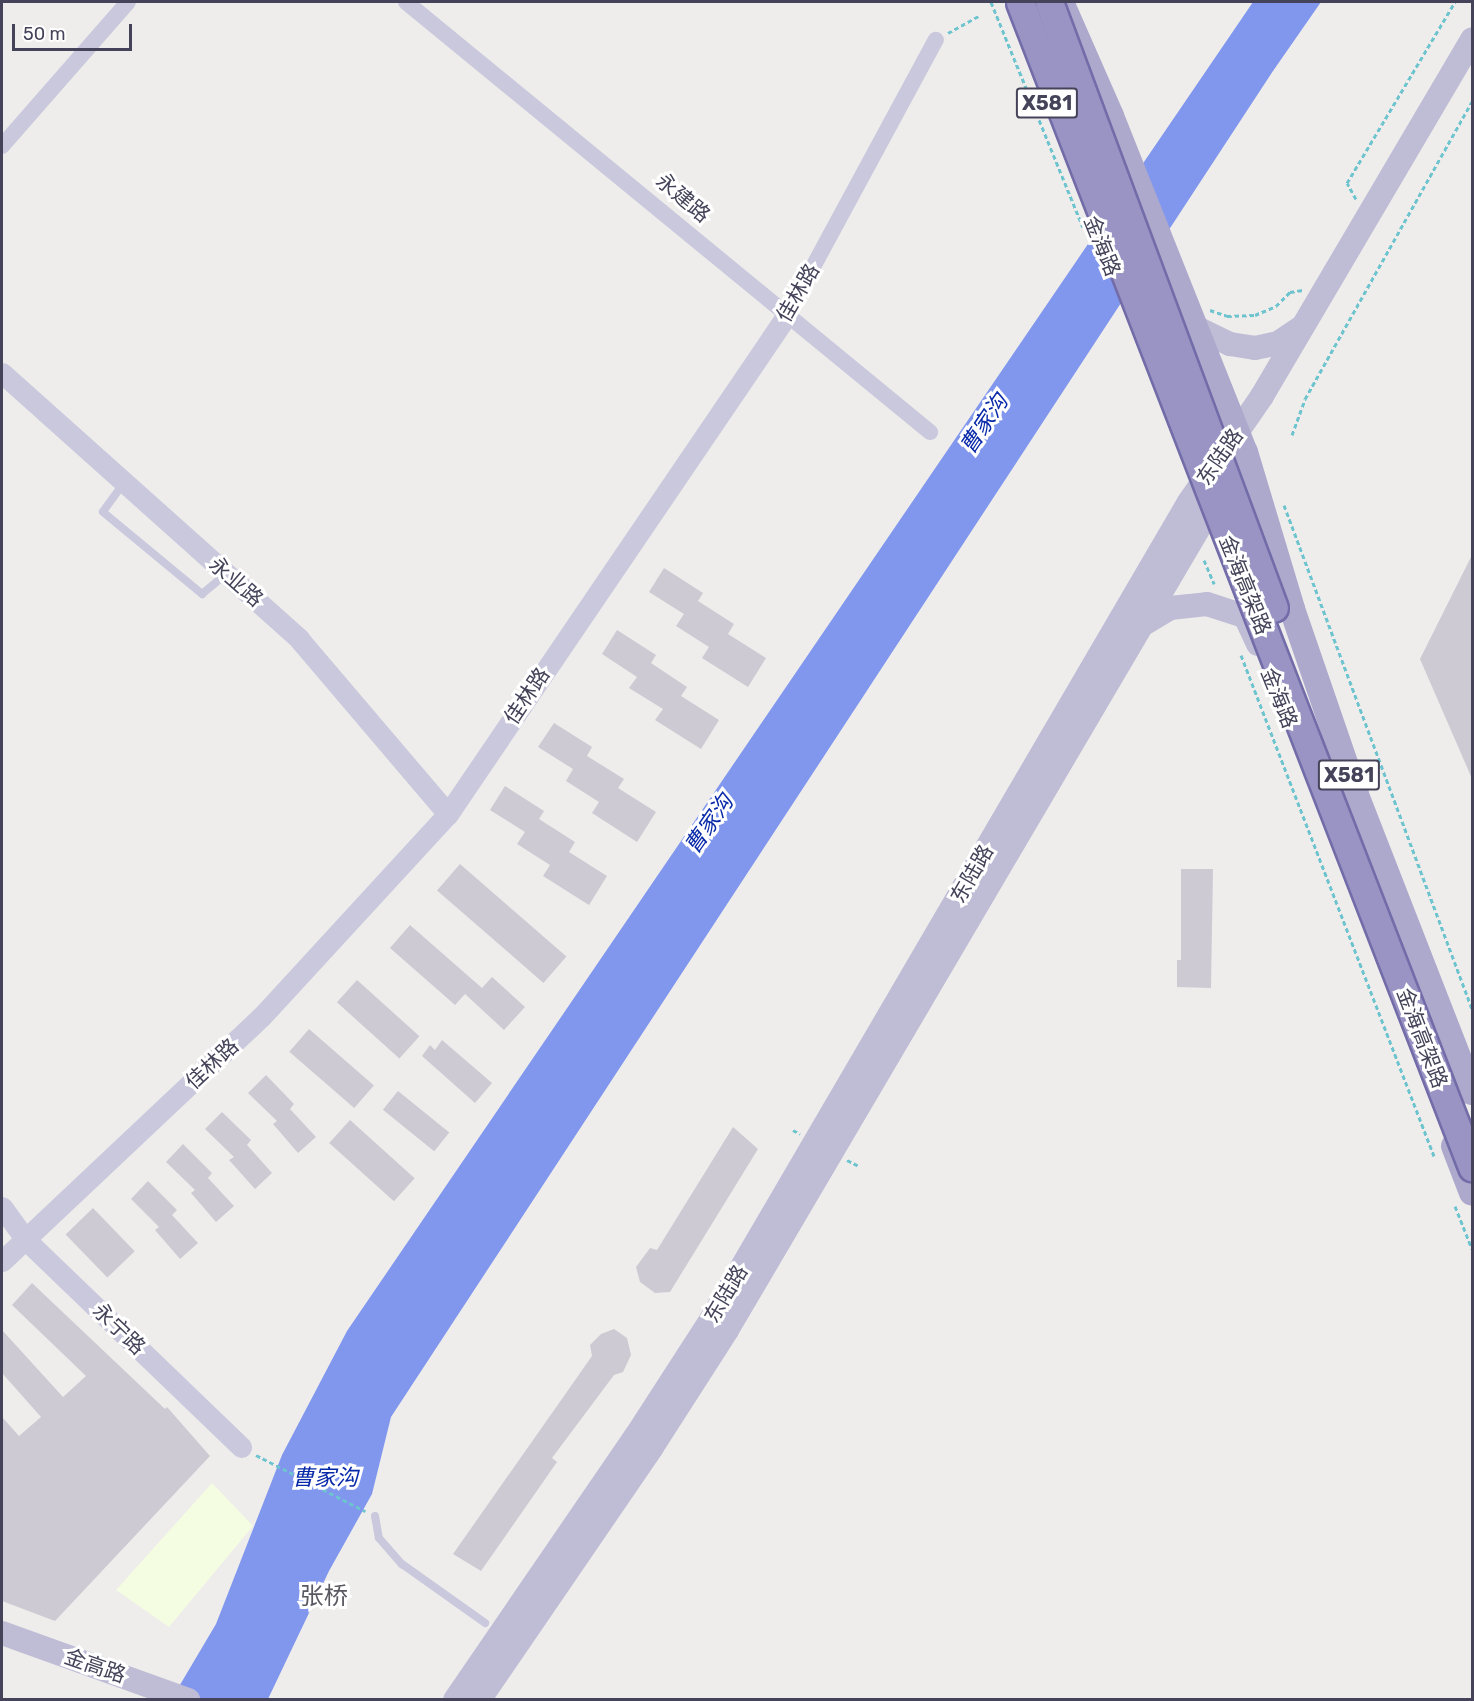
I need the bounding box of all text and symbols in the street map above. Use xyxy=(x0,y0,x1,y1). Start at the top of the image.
scale bar xyxy=(15,12,135,50)
text: 50 m xyxy=(23,23,66,45)
road number: X581 xyxy=(1016,86,1078,120)
street label: 永建路 xyxy=(651,168,715,228)
street label: 金海路 xyxy=(1079,212,1125,280)
street label: 佳林路 xyxy=(771,259,825,327)
water label: 曹家沟 xyxy=(955,389,1013,459)
street label: 东陆路 xyxy=(1192,424,1248,490)
street label: 金海高架路 xyxy=(1214,532,1276,638)
street label: 永业路 xyxy=(204,552,268,612)
street label: 佳林路 xyxy=(499,663,555,729)
street label: 金海路 xyxy=(1256,664,1302,732)
road number: X581 xyxy=(1318,758,1380,792)
water label: 曹家沟 xyxy=(679,789,739,859)
street label: 东陆路 xyxy=(945,840,999,908)
street label: 金海高架路 xyxy=(1391,984,1453,1092)
street label: 佳林路 xyxy=(180,1033,244,1095)
street label: 东陆路 xyxy=(699,1261,753,1327)
street label: 永宁路 xyxy=(88,1298,150,1360)
water label: 曹家沟 xyxy=(292,1465,358,1491)
district label: 张桥 xyxy=(300,1583,348,1611)
street label: 金高路 xyxy=(61,1644,129,1688)

